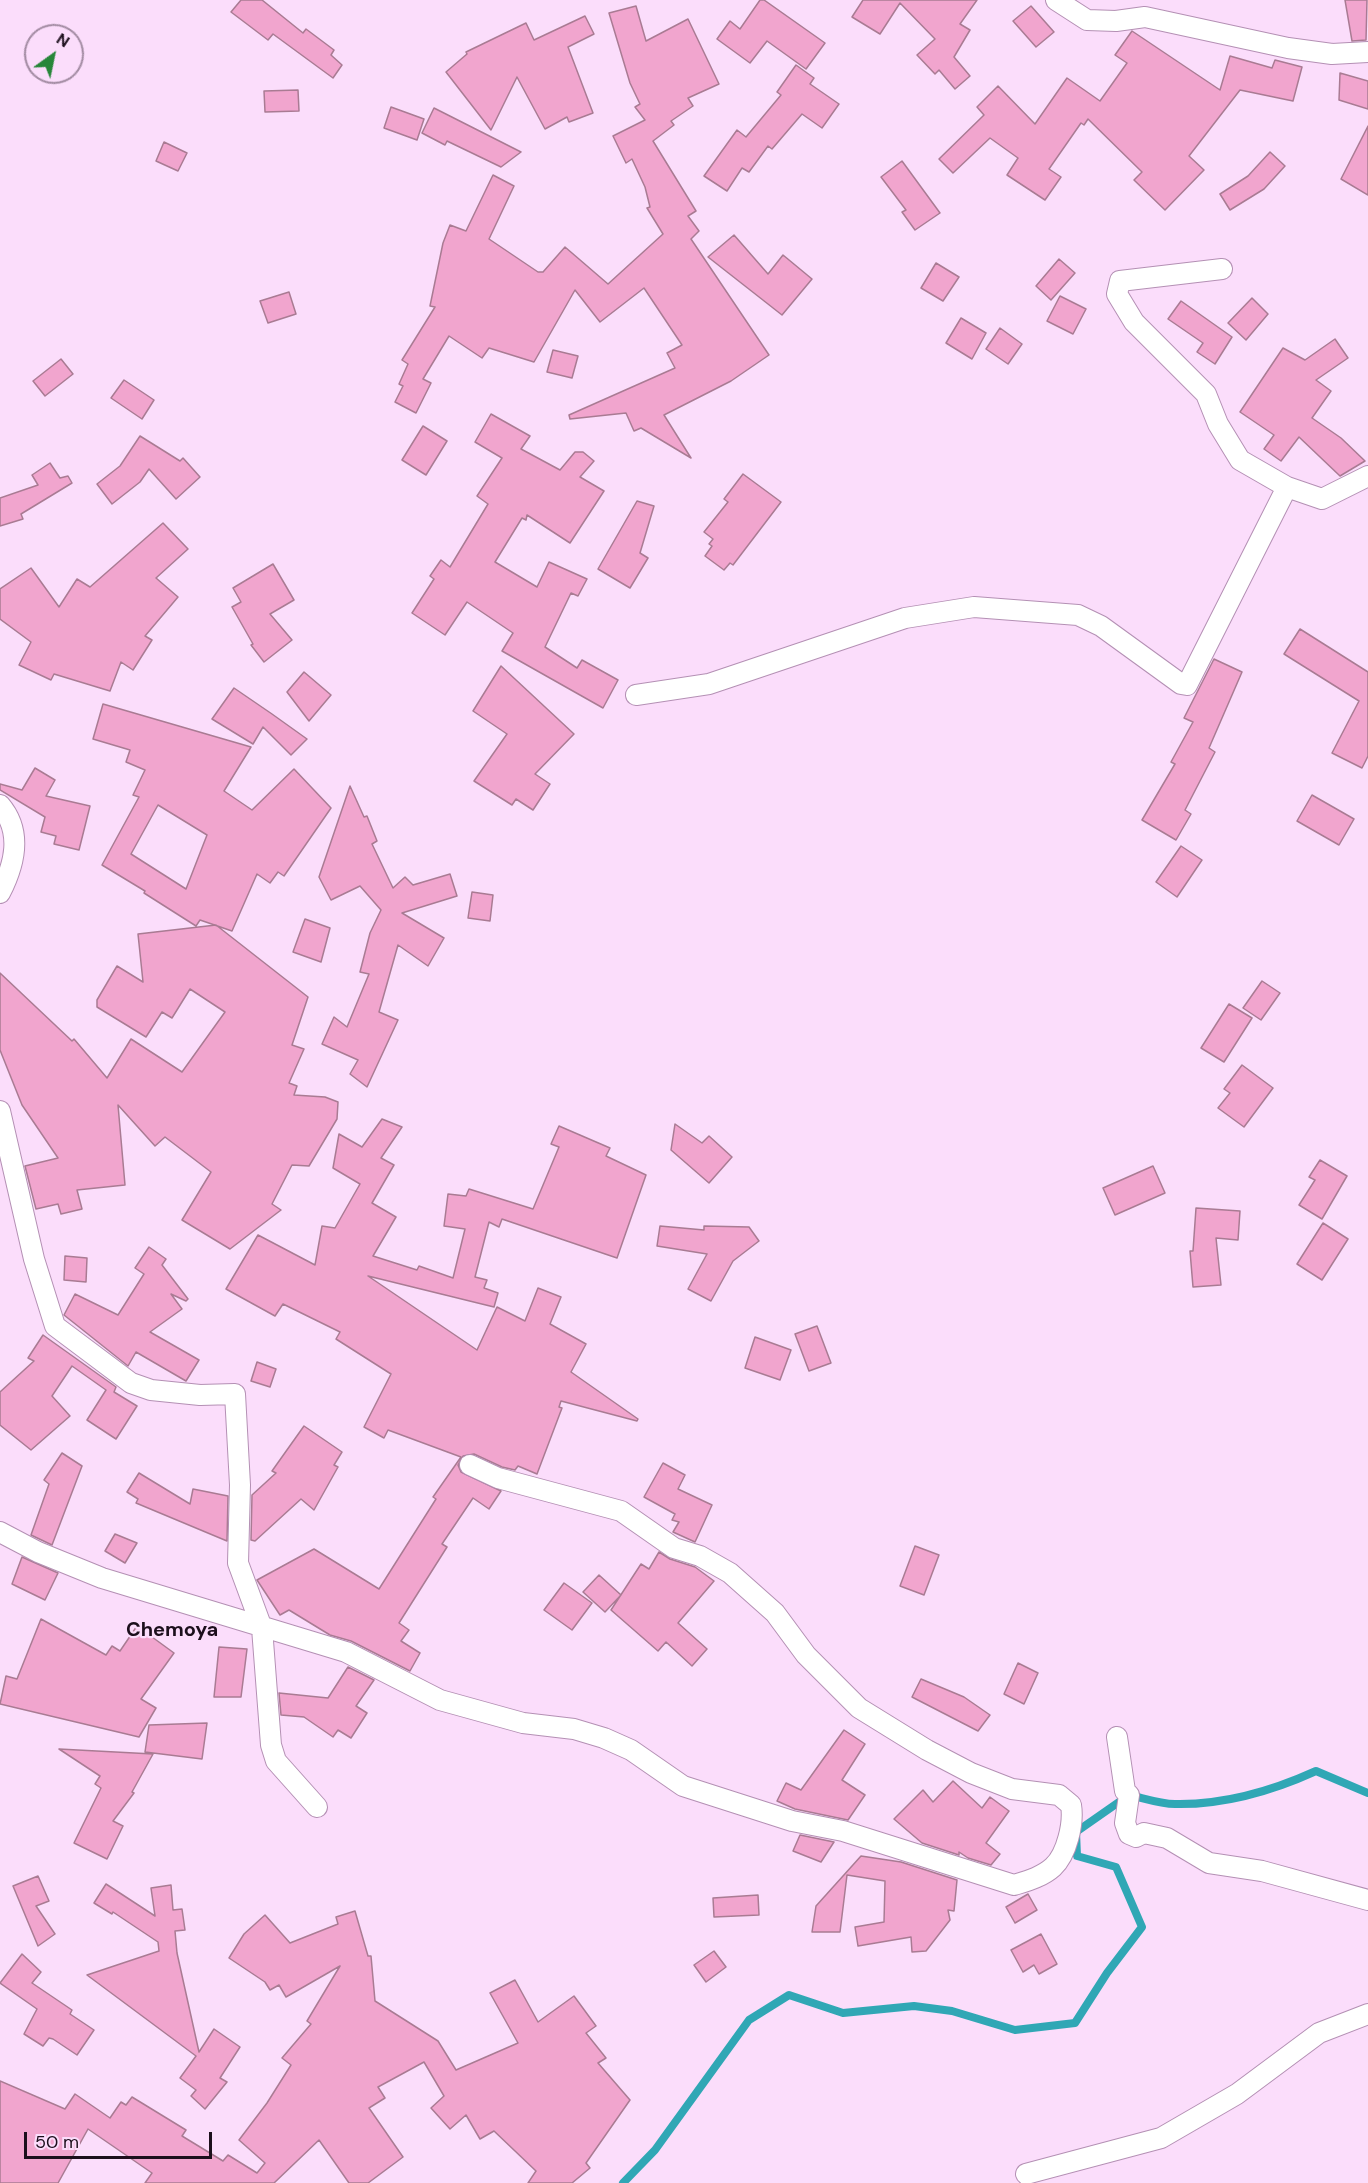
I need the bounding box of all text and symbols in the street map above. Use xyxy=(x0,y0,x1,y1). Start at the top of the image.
north arrow xyxy=(24,24,84,84)
text: N xyxy=(52,28,74,52)
district label: Chemoya xyxy=(126,1619,218,1643)
scale bar xyxy=(27,2120,214,2158)
text: 50 m xyxy=(35,2130,79,2154)

